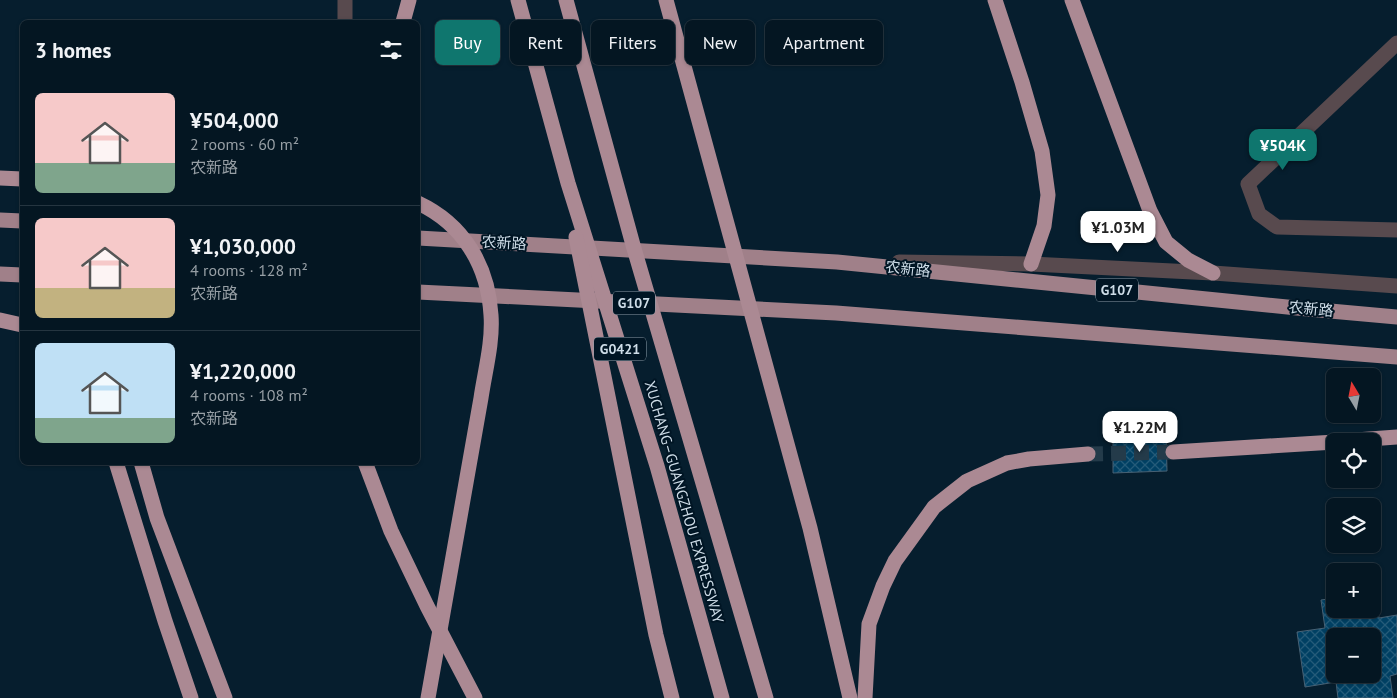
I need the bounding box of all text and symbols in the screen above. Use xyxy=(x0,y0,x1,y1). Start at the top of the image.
chip: Buy xyxy=(435,20,500,65)
chip: Rent xyxy=(510,20,581,65)
chip: Filters xyxy=(591,20,675,65)
chip: New xyxy=(685,20,755,65)
chip: Apartment xyxy=(765,20,883,65)
icon: filters xyxy=(377,36,405,64)
text: 3 homes xyxy=(35,37,111,64)
text: ¥504,000 xyxy=(190,107,279,134)
icon: home xyxy=(75,113,135,173)
pin: ¥504K xyxy=(1248,128,1318,171)
text: 2 rooms · 60 m² xyxy=(190,134,299,154)
text: ¥504K xyxy=(1260,135,1306,155)
text: 农新路 xyxy=(190,157,238,177)
pin: ¥1.03M xyxy=(1077,210,1159,253)
text: ¥1.03M xyxy=(1091,217,1145,237)
street label: 农新路 xyxy=(481,232,527,253)
text: ¥1,030,000 xyxy=(190,233,296,260)
icon: home xyxy=(75,238,135,298)
street label: 农新路 xyxy=(885,257,931,280)
text: 4 rooms · 128 m² xyxy=(190,260,308,280)
road number: G107 xyxy=(1096,278,1138,302)
text: 农新路 xyxy=(190,283,238,303)
road number: G107 xyxy=(613,292,655,314)
street label: 农新路 xyxy=(1288,297,1334,320)
road number: G0421 xyxy=(594,338,646,360)
text: ¥1,220,000 xyxy=(190,358,296,385)
icon: home xyxy=(75,363,135,423)
north arrow xyxy=(1326,368,1381,422)
map controls xyxy=(1326,368,1381,683)
street label: XUCHANG–GUANGZHOU EXPRESSWAY xyxy=(641,378,728,626)
text: 4 rooms · 108 m² xyxy=(190,385,308,405)
text: 农新路 xyxy=(190,408,238,428)
pin: ¥1.22M xyxy=(1099,410,1181,453)
text: ¥1.22M xyxy=(1113,417,1167,437)
button: locate xyxy=(1326,433,1381,488)
button: layers xyxy=(1326,498,1381,553)
button: + xyxy=(1326,563,1381,618)
button: − xyxy=(1326,628,1381,683)

